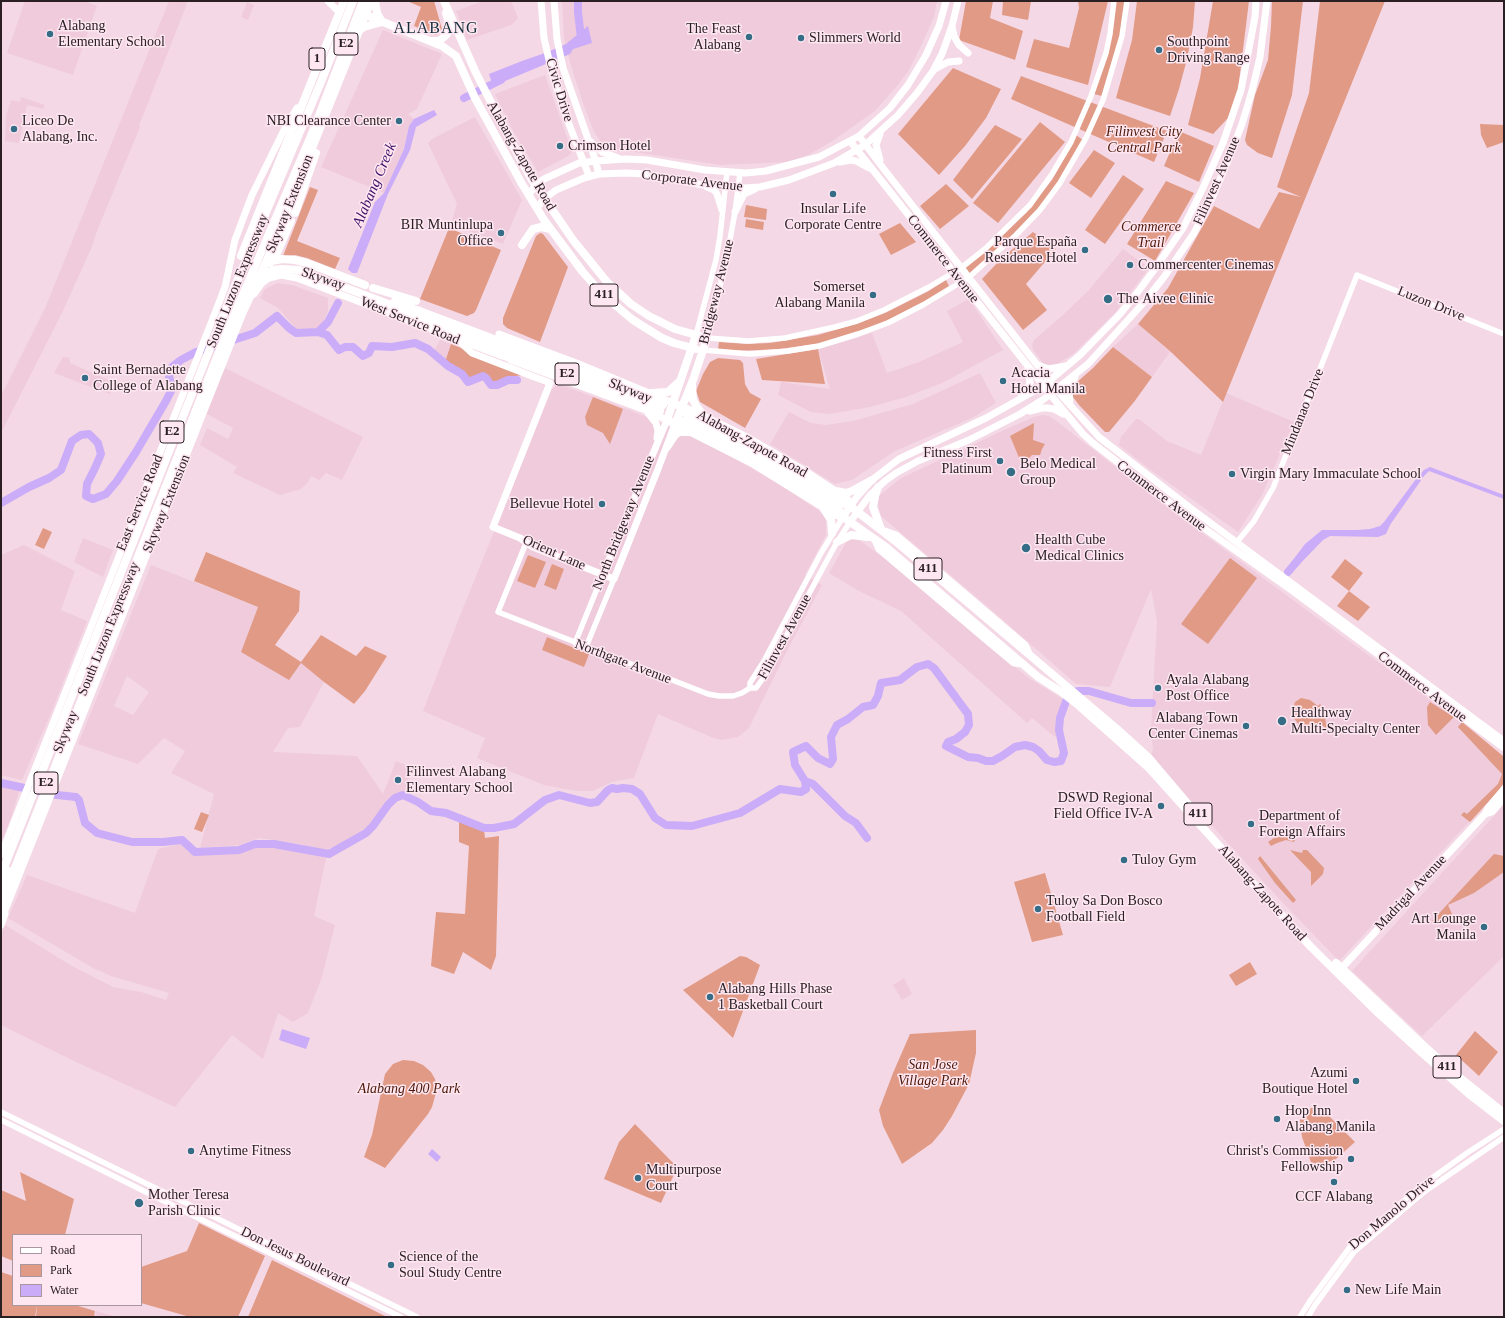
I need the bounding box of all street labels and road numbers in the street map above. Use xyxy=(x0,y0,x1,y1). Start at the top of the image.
road number: E2 xyxy=(334,33,358,55)
road number: 1 xyxy=(309,48,325,70)
street label: Civic Drive xyxy=(541,56,577,124)
street label: Alabang-Zapote Road xyxy=(483,98,559,214)
street label: Filinvest Avenue xyxy=(1190,134,1244,228)
street label: Skyway Extension xyxy=(263,152,317,256)
street label: Corporate Avenue xyxy=(640,166,744,196)
street label: South Luzon Expressway xyxy=(203,212,273,350)
street label: Commerce Avenue xyxy=(903,212,983,306)
street label: Bridgeway Avenue xyxy=(696,238,738,346)
street label: Skyway xyxy=(299,264,347,294)
street label: Luzon Drive xyxy=(1395,283,1467,325)
road number: 411 xyxy=(590,284,618,306)
street label: West Service Road xyxy=(358,293,462,349)
road number: E2 xyxy=(555,363,579,385)
street label: Mindanao Drive xyxy=(1278,366,1328,458)
street label: Skyway xyxy=(606,375,654,407)
street label: Alabang-Zapote Road xyxy=(694,407,810,481)
road number: E2 xyxy=(160,421,184,443)
street label: East Service Road xyxy=(113,452,167,554)
street label: Skyway Extension xyxy=(140,452,194,556)
street label: North Bridgeway Avenue xyxy=(589,453,659,593)
street label: Commerce Avenue xyxy=(1113,457,1209,535)
street label: Orient Lane xyxy=(520,532,588,574)
road number: 411 xyxy=(914,558,942,580)
street label: South Luzon Expressway xyxy=(74,560,144,698)
street label: Filinvest Avenue xyxy=(755,591,815,683)
street label: Northgate Avenue xyxy=(572,636,674,688)
street label: Commerce Avenue xyxy=(1374,648,1470,726)
street label: Skyway xyxy=(50,708,82,756)
road number: E2 xyxy=(34,772,58,794)
road number: 411 xyxy=(1184,803,1212,825)
street label: Alabang-Zapote Road xyxy=(1214,841,1310,945)
street label: Madrigal Avenue xyxy=(1372,852,1450,934)
road number: 411 xyxy=(1433,1056,1461,1078)
street label: Don Manolo Drive xyxy=(1346,1172,1438,1254)
street label: Don Jesus Boulevard xyxy=(238,1223,352,1291)

